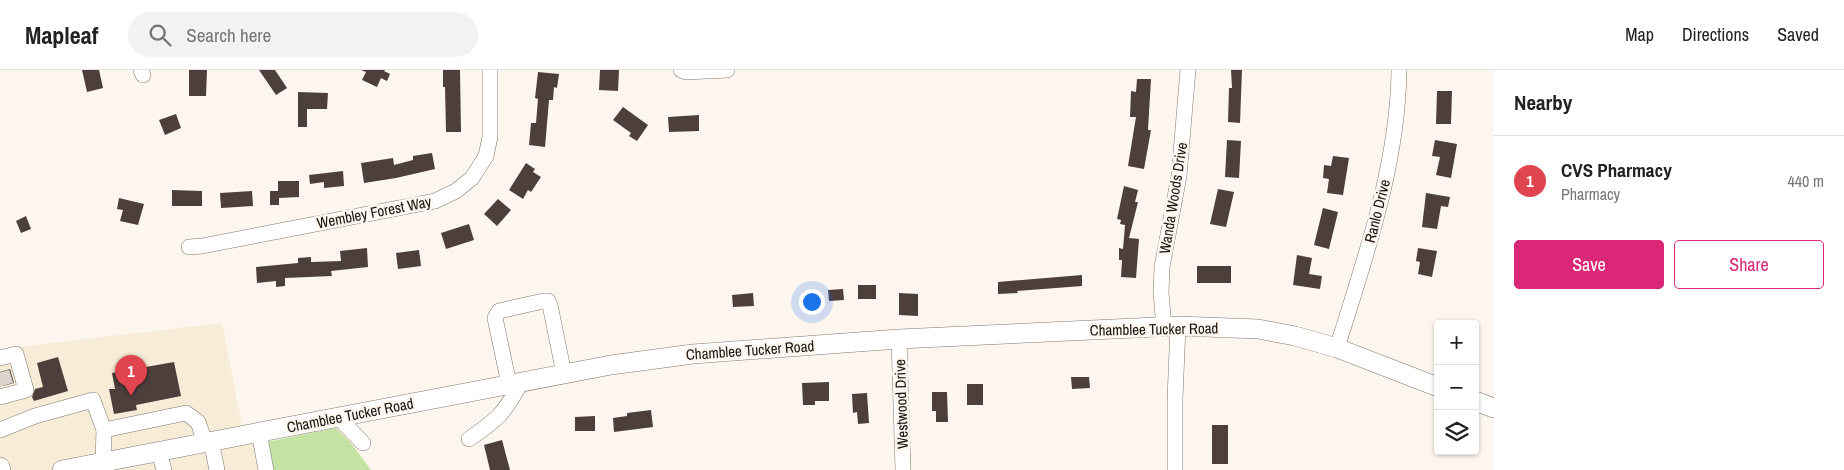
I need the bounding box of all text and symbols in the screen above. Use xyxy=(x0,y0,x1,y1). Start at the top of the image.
search box xyxy=(128,12,478,57)
text: Mapleaf xyxy=(25,19,98,51)
icon: search xyxy=(146,21,174,49)
text: Search here xyxy=(186,22,271,48)
text: Map xyxy=(1625,22,1654,47)
text: Directions xyxy=(1682,22,1749,47)
text: Saved xyxy=(1777,22,1819,47)
text: Nearby xyxy=(1514,88,1572,117)
street label: Wanda Woods Drive xyxy=(1154,140,1192,255)
text: CVS Pharmacy xyxy=(1561,157,1672,183)
text: 1 xyxy=(1526,170,1534,192)
text: 440 m xyxy=(1788,170,1824,192)
street label: Ranlo Drive xyxy=(1359,177,1395,245)
text: Pharmacy xyxy=(1561,183,1620,205)
street label: Wembley Forest Way xyxy=(315,190,434,233)
button: Save xyxy=(1514,240,1664,289)
button: Share xyxy=(1674,240,1824,289)
your location xyxy=(799,289,825,315)
street label: Chamblee Tucker Road xyxy=(1090,317,1218,341)
map controls xyxy=(1434,320,1479,455)
button: + xyxy=(1434,320,1479,365)
street label: Chamblee Tucker Road xyxy=(685,335,815,365)
pin: 1 xyxy=(115,355,147,396)
street label: Westwood Drive xyxy=(889,358,913,449)
button: − xyxy=(1434,365,1479,410)
street label: Chamblee Tucker Road xyxy=(285,392,415,438)
button: layers xyxy=(1434,410,1479,455)

